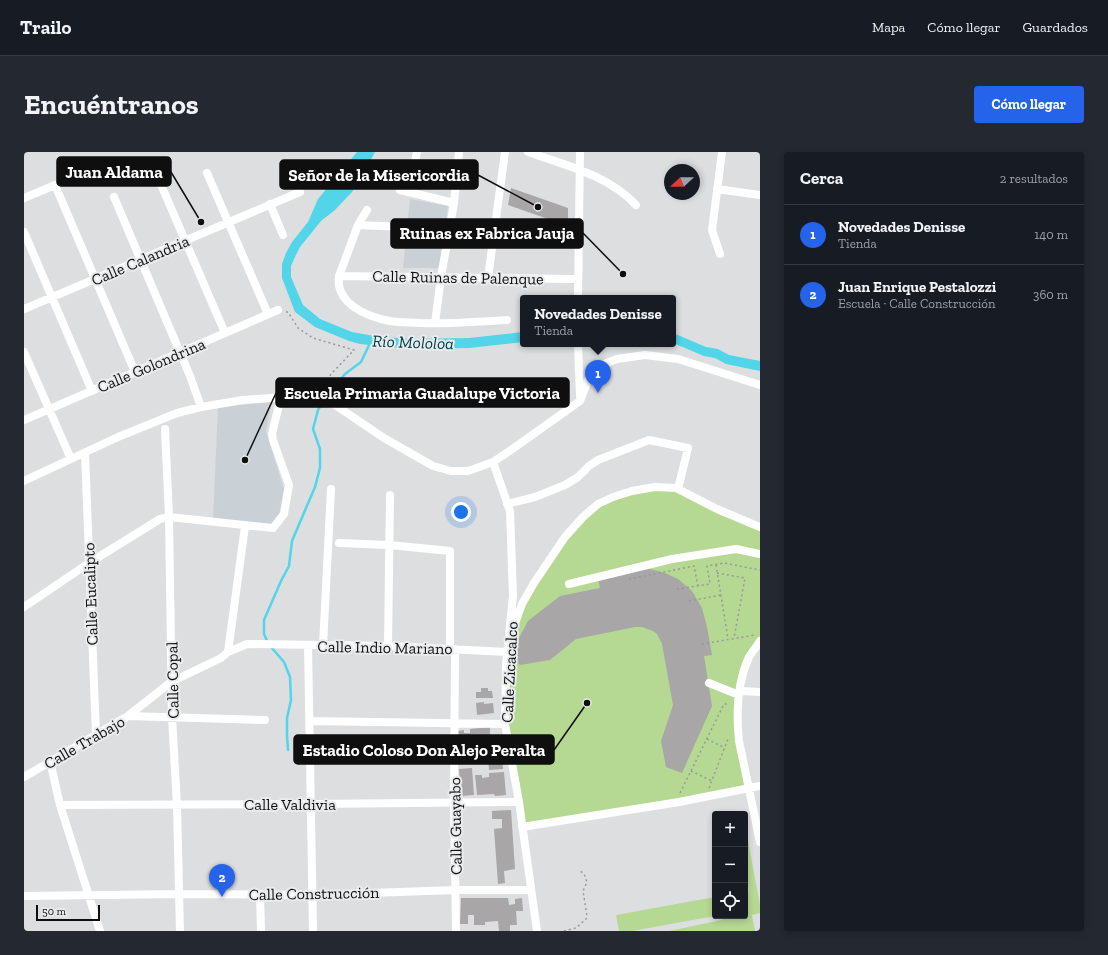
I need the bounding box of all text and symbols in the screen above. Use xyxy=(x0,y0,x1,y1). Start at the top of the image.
text: Trailo xyxy=(20,16,71,39)
text: Mapa xyxy=(872,19,905,36)
text: Cómo llegar xyxy=(927,19,1000,36)
text: Guardados xyxy=(1022,19,1088,36)
button: Cómo llegar xyxy=(974,86,1084,123)
text: Encuéntranos xyxy=(24,88,199,121)
callout: Juan Aldama xyxy=(57,157,171,186)
callout: Señor de la Misericordia xyxy=(280,160,478,189)
text: Juan Aldama xyxy=(65,162,163,182)
north arrow xyxy=(664,164,700,200)
text: Señor de la Misericordia xyxy=(288,165,470,185)
text: Cerca xyxy=(800,168,843,188)
text: 2 resultados xyxy=(1000,171,1068,186)
text: Novedades Denisse xyxy=(838,218,965,236)
callout: Ruinas ex Fabrica Jauja xyxy=(391,219,583,248)
text: Ruinas ex Fabrica Jauja xyxy=(400,223,575,243)
text: 1 xyxy=(810,227,816,242)
text: 140 m xyxy=(1034,227,1068,242)
street label: Calle Calandria xyxy=(88,231,192,290)
text: Tienda xyxy=(838,236,877,251)
street label: Calle Ruinas de Palenque xyxy=(372,267,544,288)
text: Juan Enrique Pestalozzi xyxy=(838,278,996,296)
text: 2 xyxy=(810,287,816,302)
text: 360 m xyxy=(1033,287,1068,302)
popup xyxy=(520,295,676,347)
text: Escuela · Calle Construcción xyxy=(838,296,995,311)
text: Novedades Denisse xyxy=(534,305,662,323)
text: Tienda xyxy=(534,323,573,338)
water label: Río Mololoa xyxy=(372,331,454,353)
street label: Calle Golondrina xyxy=(94,334,208,397)
pin: 1 xyxy=(585,360,611,393)
callout: Escuela Primaria Guadalupe Victoria xyxy=(276,378,569,407)
text: Escuela Primaria Guadalupe Victoria xyxy=(284,383,560,403)
your location xyxy=(451,502,471,522)
street label: Calle Eucalipto xyxy=(79,542,102,646)
street label: Calle Zicacalco xyxy=(497,621,522,723)
street label: Calle Indio Mariano xyxy=(317,637,453,658)
street label: Calle Copal xyxy=(162,641,183,719)
street label: Calle Trabajo xyxy=(40,712,128,773)
callout: Estadio Coloso Don Alejo Peralta xyxy=(294,735,554,764)
text: Estadio Coloso Don Alejo Peralta xyxy=(303,740,546,760)
street label: Calle Guayabo xyxy=(445,777,466,875)
street label: Calle Valdivia xyxy=(244,795,336,814)
map controls xyxy=(712,811,748,919)
button: + xyxy=(712,811,748,847)
button: − xyxy=(712,847,748,883)
pin: 2 xyxy=(209,864,235,897)
street label: Calle Construcción xyxy=(248,883,380,904)
button: locate xyxy=(712,883,748,919)
scale bar xyxy=(36,903,100,922)
text: 50 m xyxy=(42,905,66,918)

